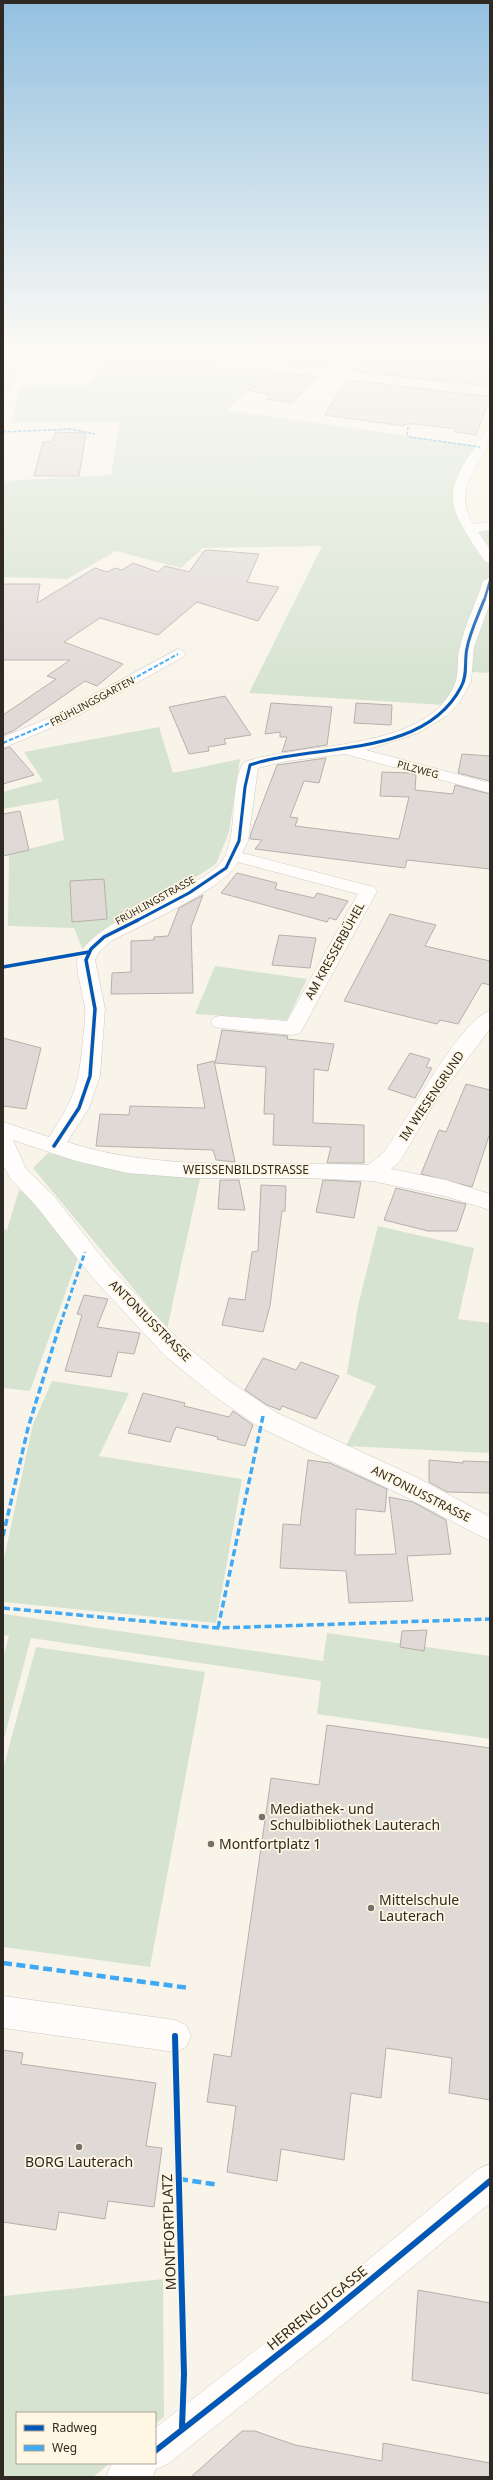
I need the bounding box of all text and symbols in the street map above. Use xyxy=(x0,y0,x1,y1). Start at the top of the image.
street label: FRÜHLINGSGARTEN xyxy=(47,673,137,729)
street label: PILZWEG xyxy=(396,757,440,781)
street label: FRÜHLINGSTRASSE xyxy=(112,872,198,928)
street label: AM KRESSERBÜHEL xyxy=(301,899,368,1003)
street label: IM WIESENGRUND xyxy=(395,1047,468,1144)
street label: WEISSENBILDSTRASSE xyxy=(183,1161,309,1178)
street label: ANTONIUSSTRASSE xyxy=(106,1276,195,1365)
street label: ANTONIUSSTRASSE xyxy=(369,1461,474,1526)
place label: Mediathek- und Schulbibliothek Lauterach xyxy=(270,1799,440,1834)
marker: Mediathek- und Schulbibliothek Lauterach xyxy=(257,1812,267,1822)
place label: Montfortplatz 1 xyxy=(219,1834,321,1853)
marker: Montfortplatz 1 xyxy=(206,1839,216,1849)
place label: Mittelschule Lauterach xyxy=(379,1890,459,1925)
marker: Mittelschule Lauterach xyxy=(366,1903,376,1913)
marker: BORG Lauterach xyxy=(74,2142,84,2152)
place label: BORG Lauterach xyxy=(25,2152,133,2171)
street label: MONTFORTPLATZ xyxy=(157,2174,180,2290)
street label: HERRENGUTGASSE xyxy=(262,2261,371,2354)
legend xyxy=(16,2412,156,2464)
text: Radweg xyxy=(52,2419,97,2436)
text: Weg xyxy=(52,2439,77,2456)

